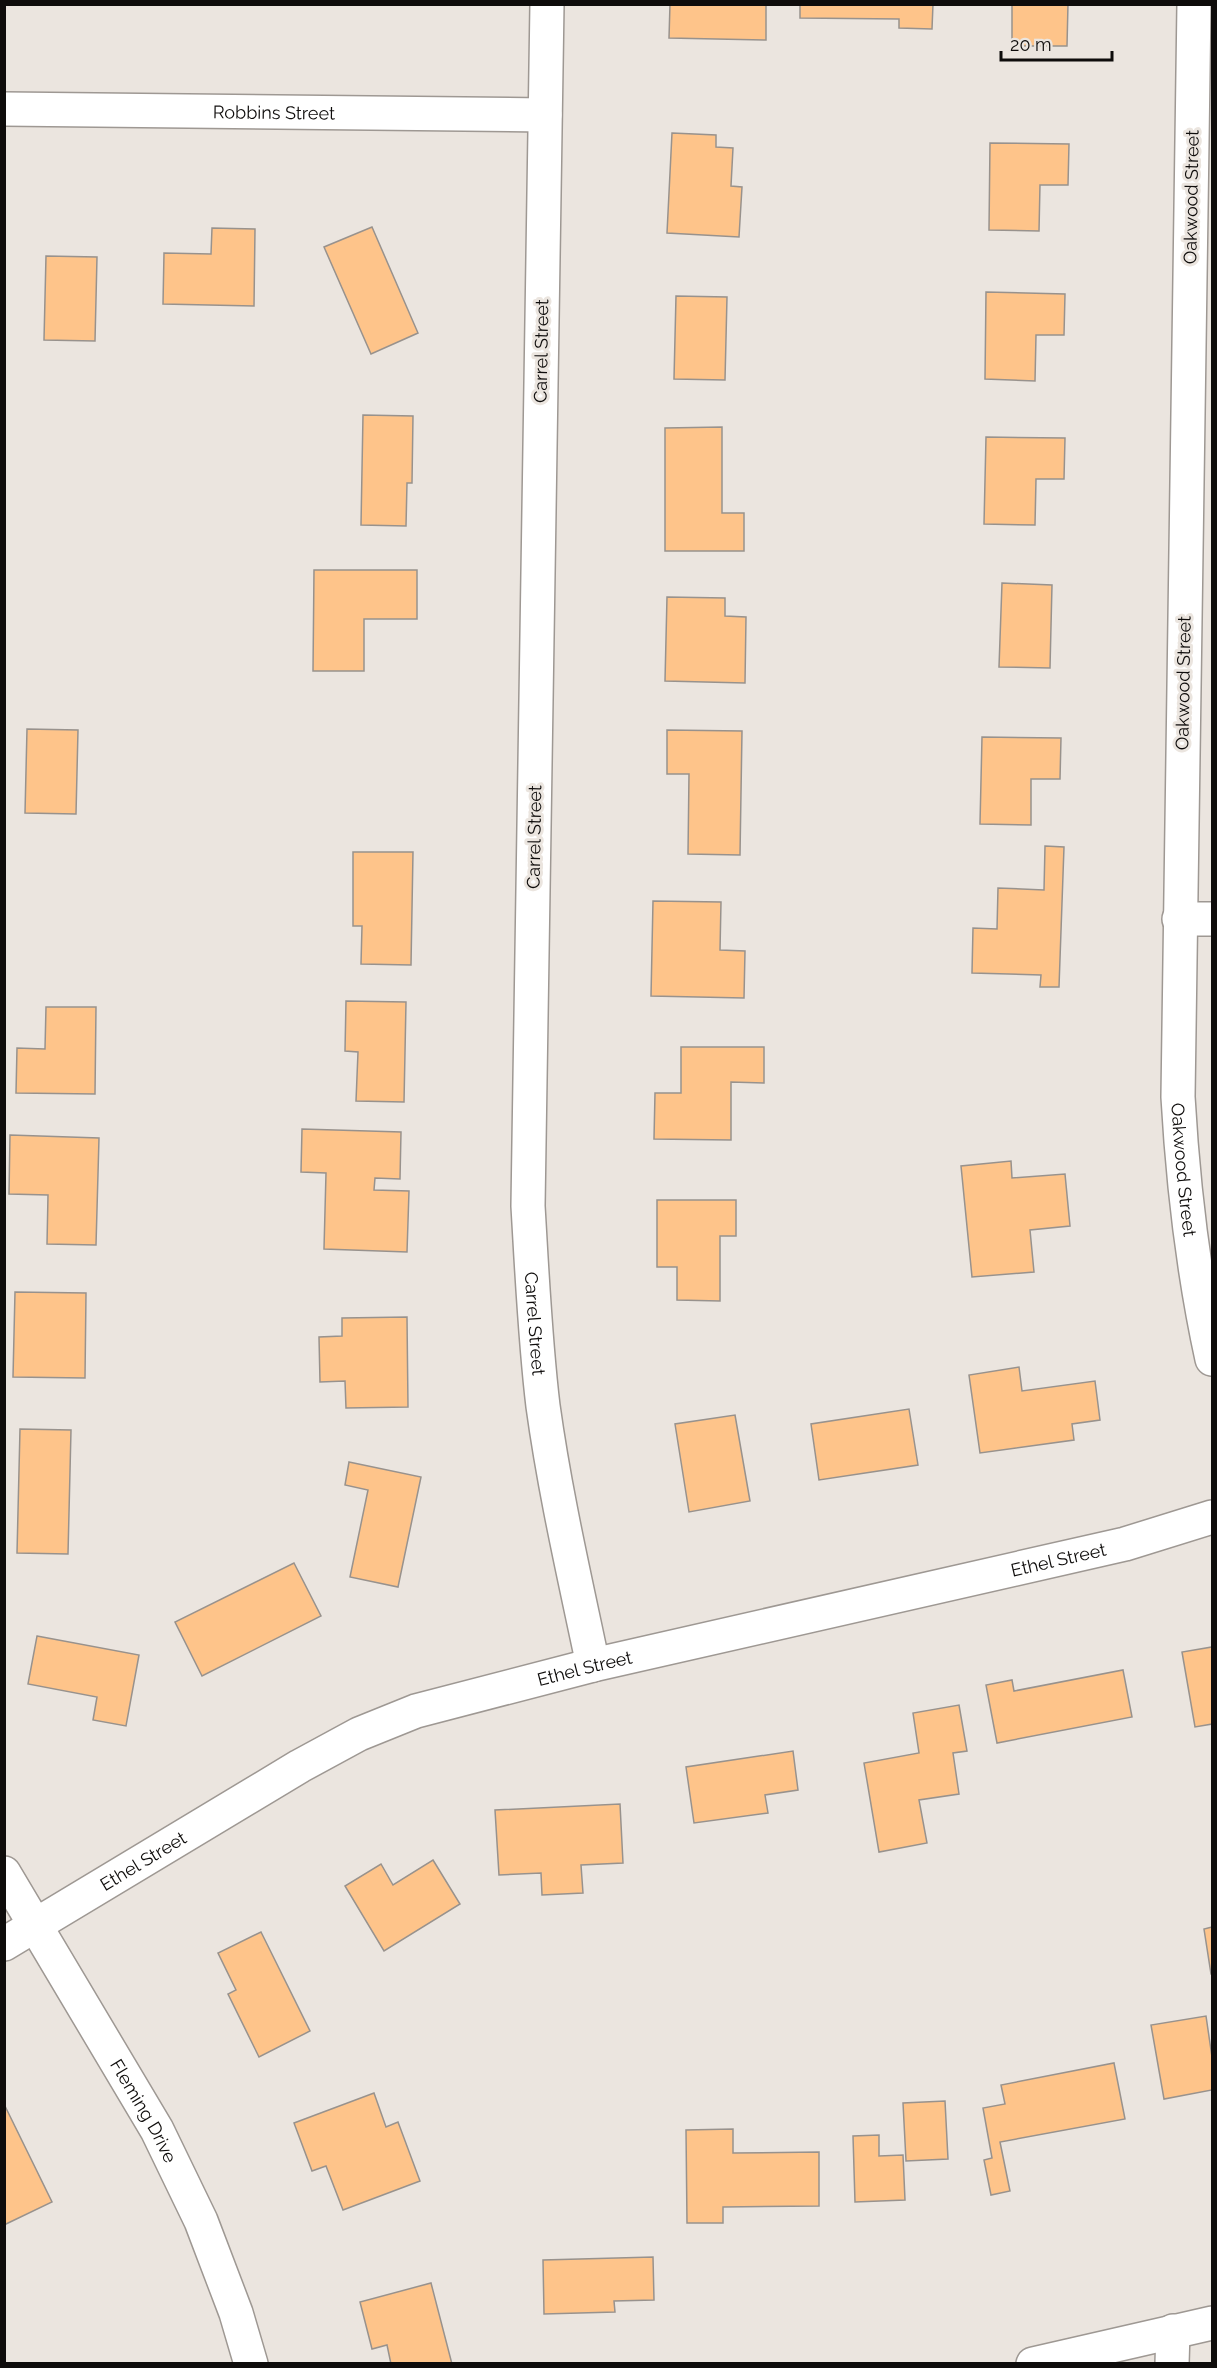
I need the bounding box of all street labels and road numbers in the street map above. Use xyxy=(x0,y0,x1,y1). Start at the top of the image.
street label: Robbins Street xyxy=(213,101,335,123)
street label: Oakwood Street xyxy=(1179,130,1203,264)
street label: Carrel Street xyxy=(530,299,552,403)
street label: Oakwood Street xyxy=(1171,616,1195,750)
street label: Carrel Street xyxy=(523,785,545,889)
street label: Oakwood Street xyxy=(1168,1102,1201,1238)
street label: Carrel Street xyxy=(521,1271,550,1376)
street label: Ethel Street xyxy=(1009,1538,1108,1580)
street label: Ethel Street xyxy=(535,1646,634,1690)
street label: Ethel Street xyxy=(96,1827,190,1894)
street label: Fleming Drive xyxy=(107,2055,182,2166)

